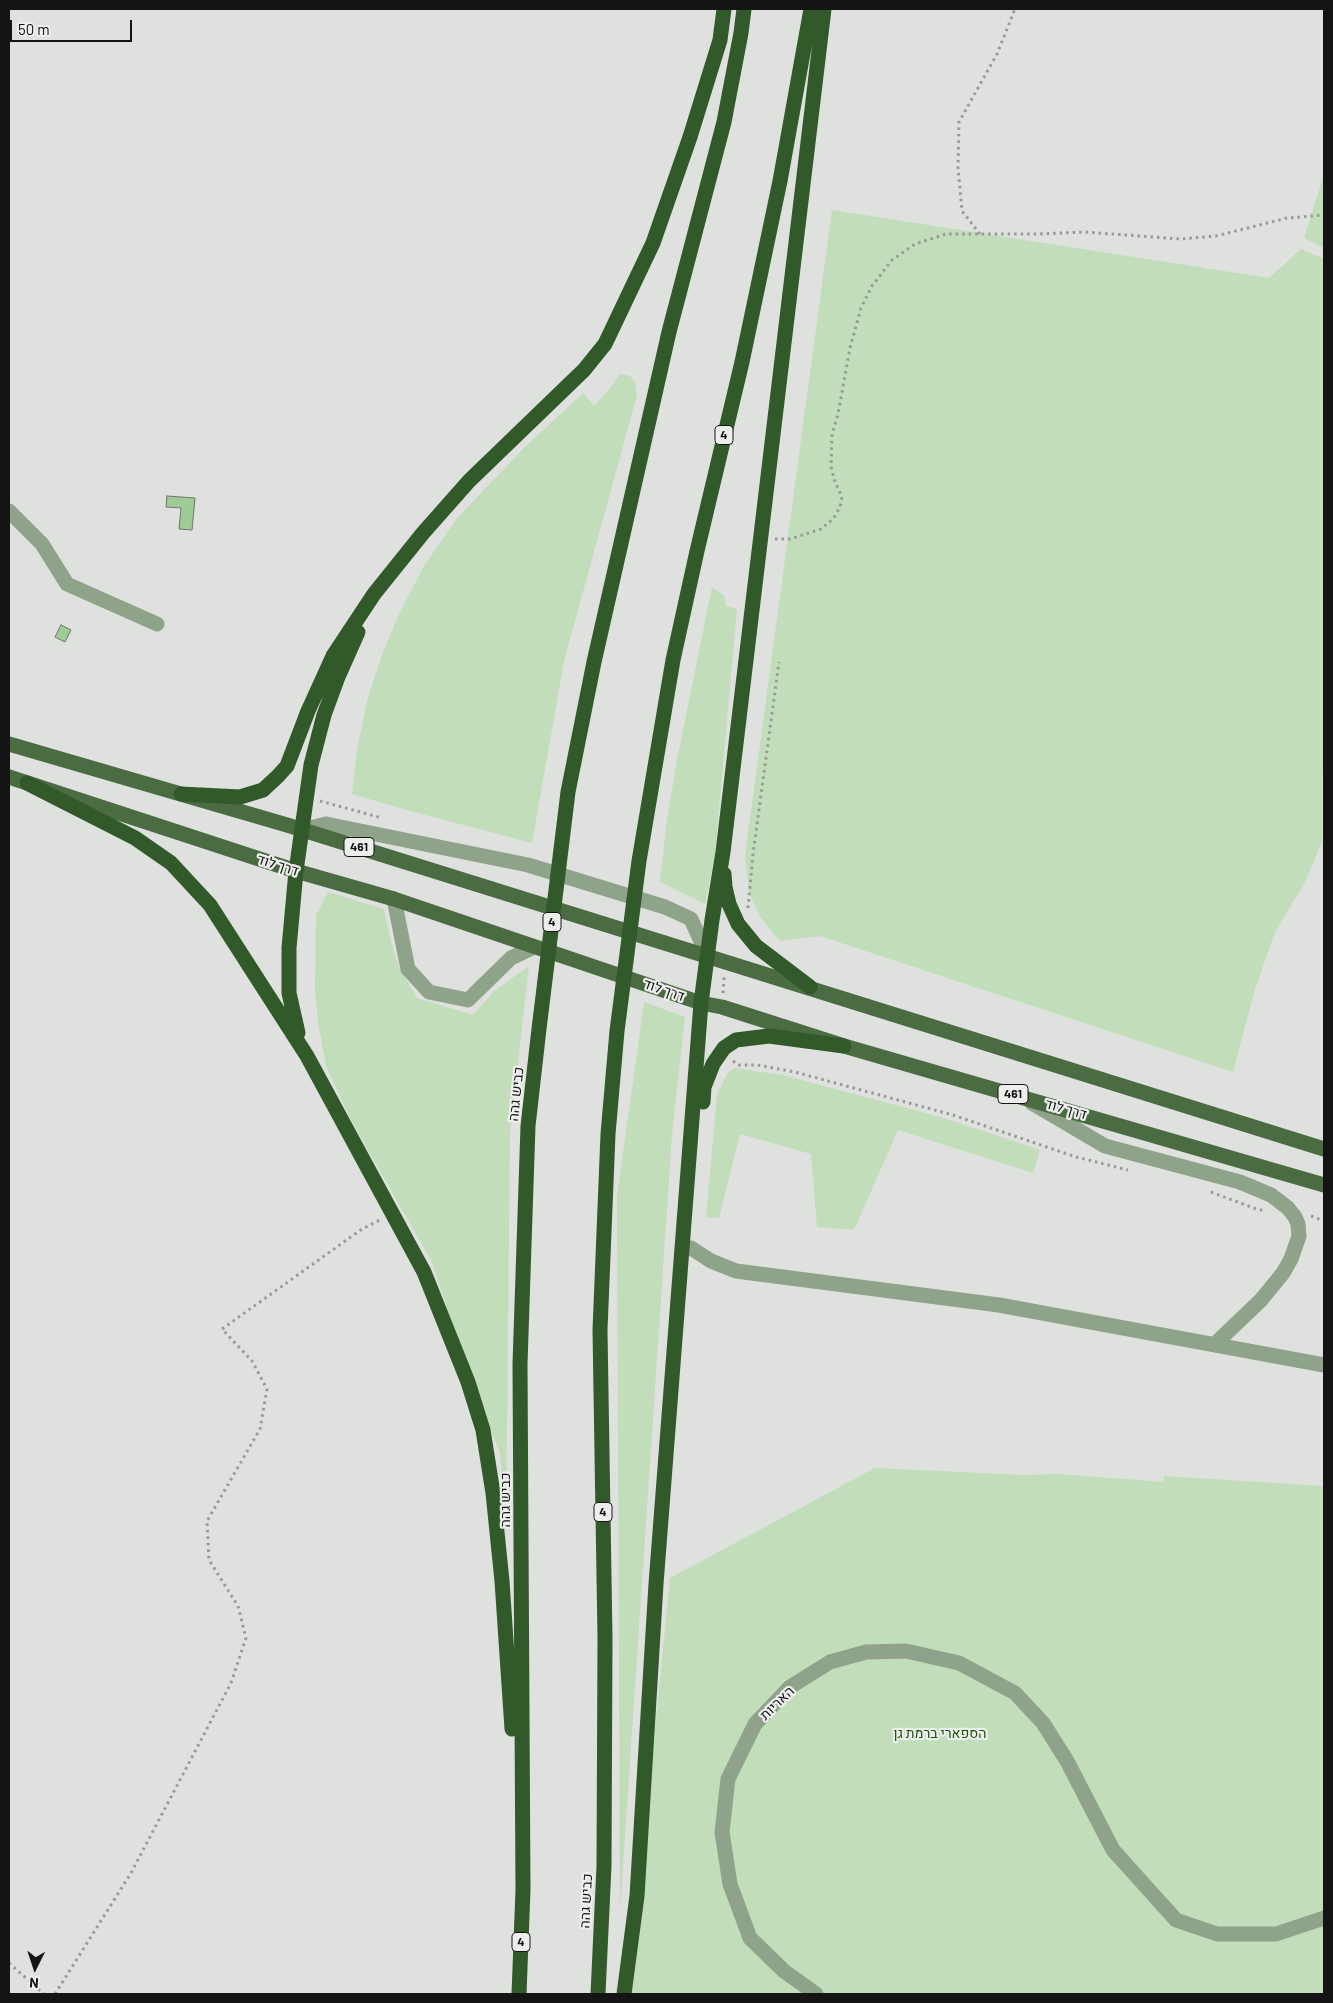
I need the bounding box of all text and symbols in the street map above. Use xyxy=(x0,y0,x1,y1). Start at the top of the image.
scale bar xyxy=(12,10,135,42)
text: 50 m xyxy=(18,20,50,38)
road number: 4 xyxy=(715,426,733,444)
road number: 461 xyxy=(344,838,374,856)
street label: דרך לוד xyxy=(255,850,301,880)
road number: 4 xyxy=(543,912,561,932)
street label: דרך לוד xyxy=(641,975,687,1005)
street label: כביש גהה xyxy=(505,1066,527,1122)
road number: 461 xyxy=(998,1084,1028,1104)
street label: דרך לוד xyxy=(1043,1095,1089,1123)
street label: כביש גהה xyxy=(497,1473,513,1527)
road number: 4 xyxy=(594,1502,612,1521)
street label: האריות xyxy=(756,1683,798,1723)
park label: הספארי ברמת גן xyxy=(894,1725,986,1741)
street label: כביש גהה xyxy=(576,1873,596,1929)
road number: 4 xyxy=(512,1932,530,1951)
north arrow xyxy=(10,1943,60,1993)
text: N xyxy=(29,1975,39,1992)

